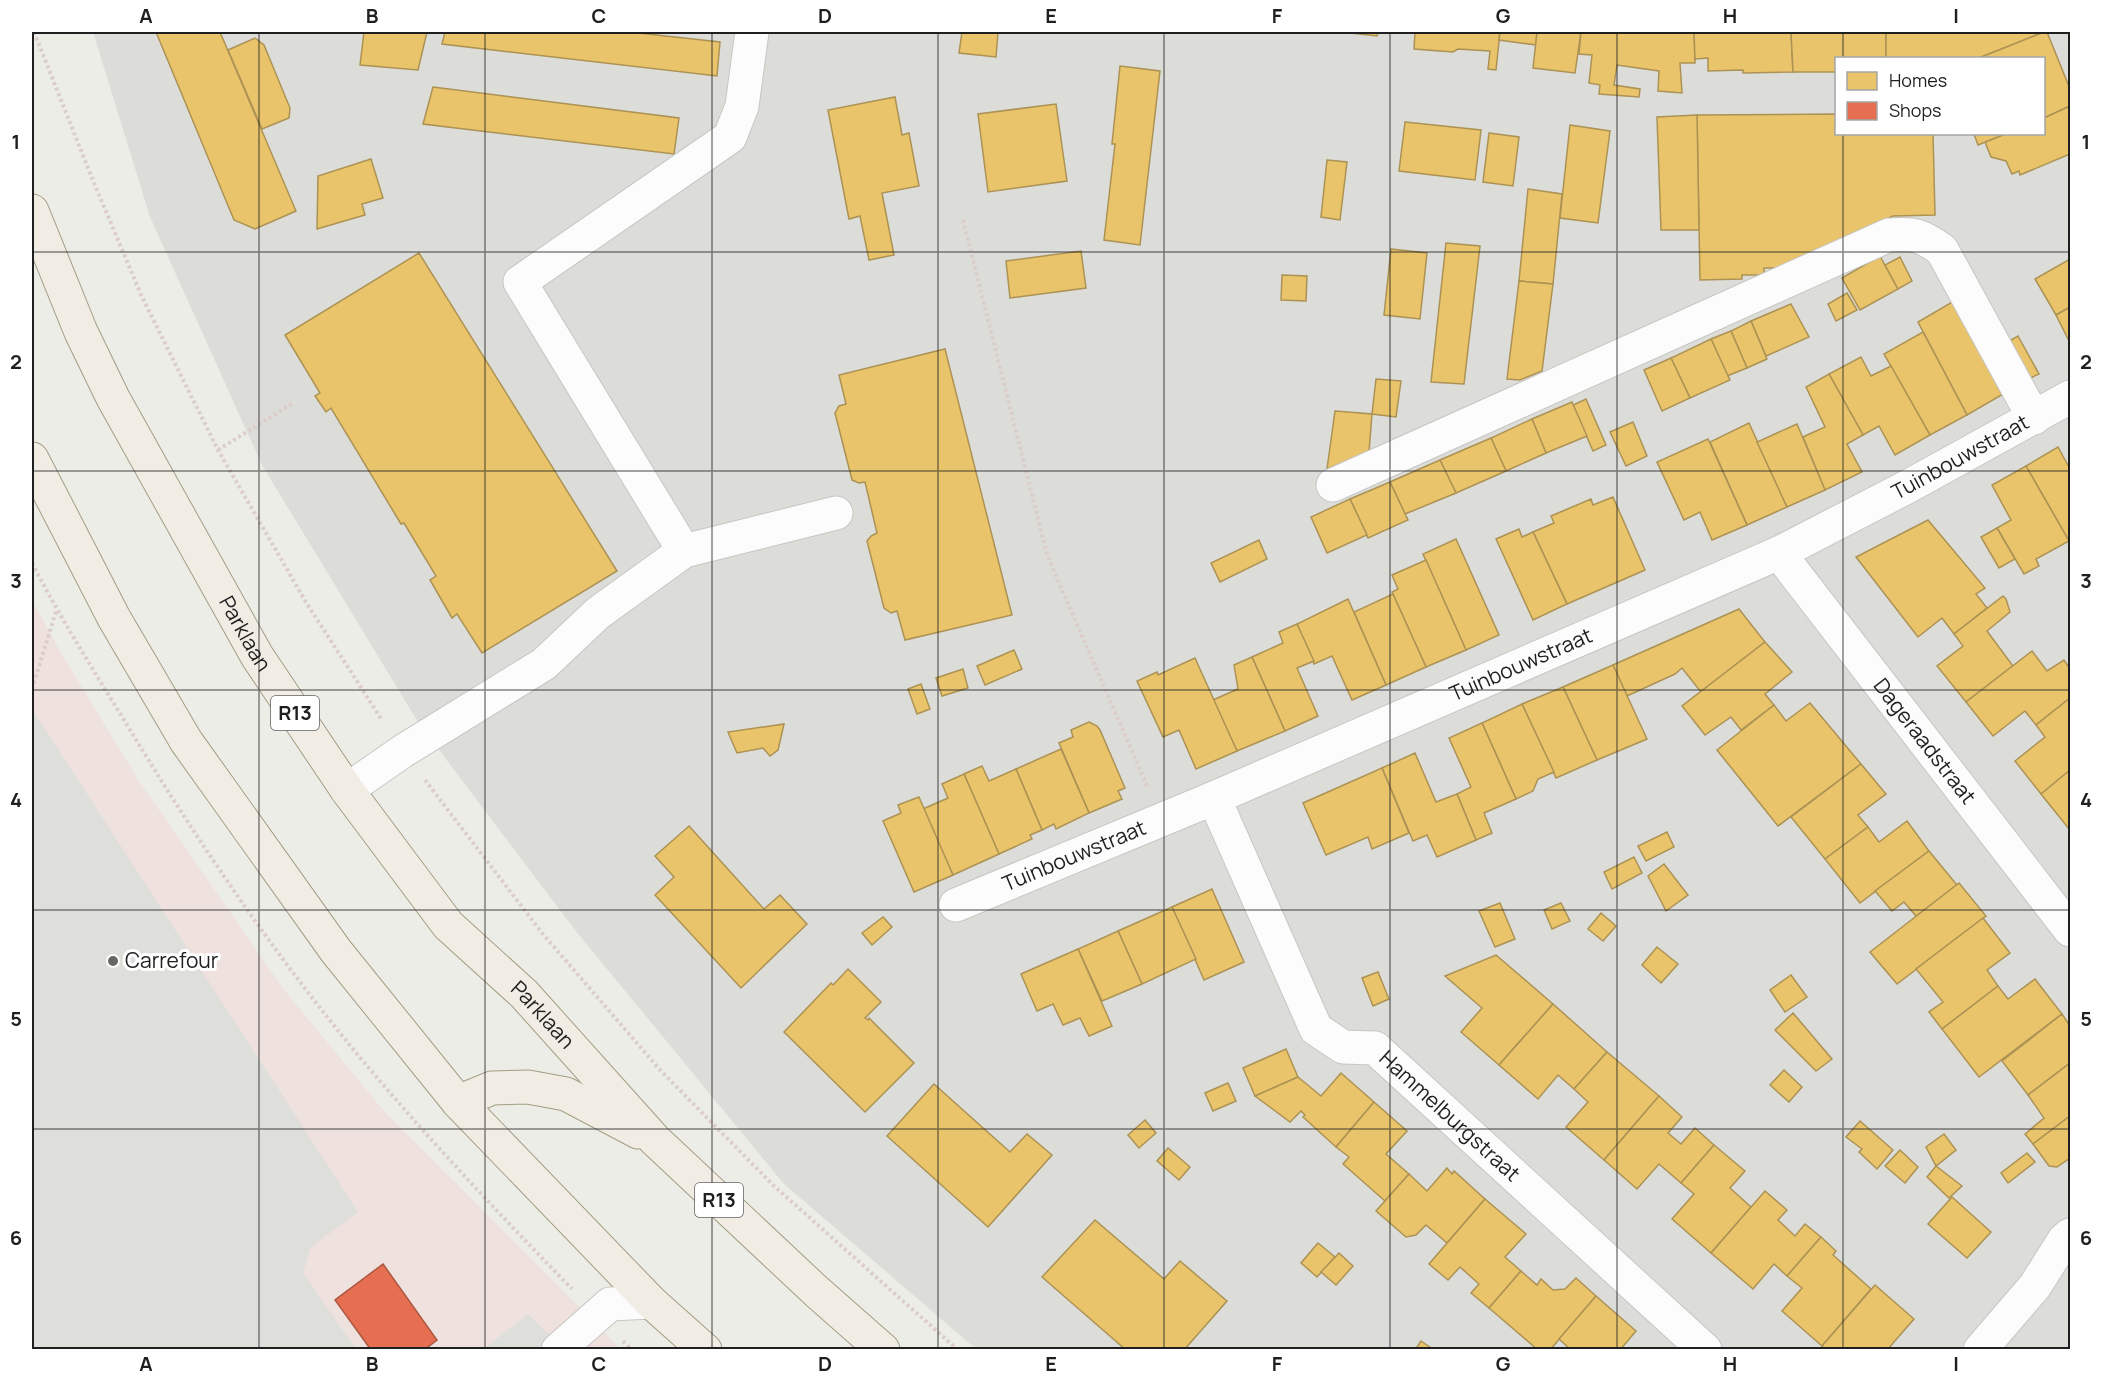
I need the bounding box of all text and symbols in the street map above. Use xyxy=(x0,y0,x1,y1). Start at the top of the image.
text: A xyxy=(139,2,153,29)
text: B xyxy=(366,2,379,29)
text: C xyxy=(592,2,606,29)
text: D xyxy=(818,2,832,29)
text: E xyxy=(1045,2,1057,29)
text: F xyxy=(1272,2,1283,29)
text: G xyxy=(1496,2,1511,29)
text: H xyxy=(1723,2,1737,29)
text: I xyxy=(1953,2,1959,29)
legend xyxy=(1835,57,2045,135)
text: Homes xyxy=(1889,68,1947,92)
text: Shops xyxy=(1889,98,1941,122)
text: 1 xyxy=(12,128,20,155)
text: 1 xyxy=(2082,128,2090,155)
text: 2 xyxy=(10,348,22,375)
text: 2 xyxy=(2080,348,2092,375)
street label: Tuinbouwstraat xyxy=(1886,408,2033,506)
text: 3 xyxy=(10,567,22,594)
text: 3 xyxy=(2080,567,2092,594)
street label: Parklaan xyxy=(213,590,278,676)
street label: Tuinbouwstraat xyxy=(1445,621,1596,707)
street label: Dageraadstraat xyxy=(1868,672,1983,809)
road number: R13 xyxy=(271,696,319,730)
text: 4 xyxy=(10,786,22,813)
text: 4 xyxy=(2080,786,2092,813)
street label: Tuinbouwstraat xyxy=(998,813,1150,897)
place label: Carrefour xyxy=(125,946,219,974)
marker: Carrefour xyxy=(106,954,120,968)
street label: Parklaan xyxy=(505,974,581,1054)
text: 5 xyxy=(10,1005,22,1032)
text: 5 xyxy=(2080,1005,2092,1032)
street label: Hammelburgstraat xyxy=(1374,1044,1527,1187)
road number: R13 xyxy=(695,1183,743,1217)
text: 6 xyxy=(10,1224,22,1251)
text: 6 xyxy=(2080,1224,2092,1251)
text: A xyxy=(139,1350,153,1377)
text: B xyxy=(366,1350,379,1377)
text: C xyxy=(592,1350,606,1377)
text: D xyxy=(818,1350,832,1377)
text: E xyxy=(1045,1350,1057,1377)
text: F xyxy=(1272,1350,1283,1377)
text: G xyxy=(1496,1350,1511,1377)
text: H xyxy=(1723,1350,1737,1377)
text: I xyxy=(1953,1350,1959,1377)

